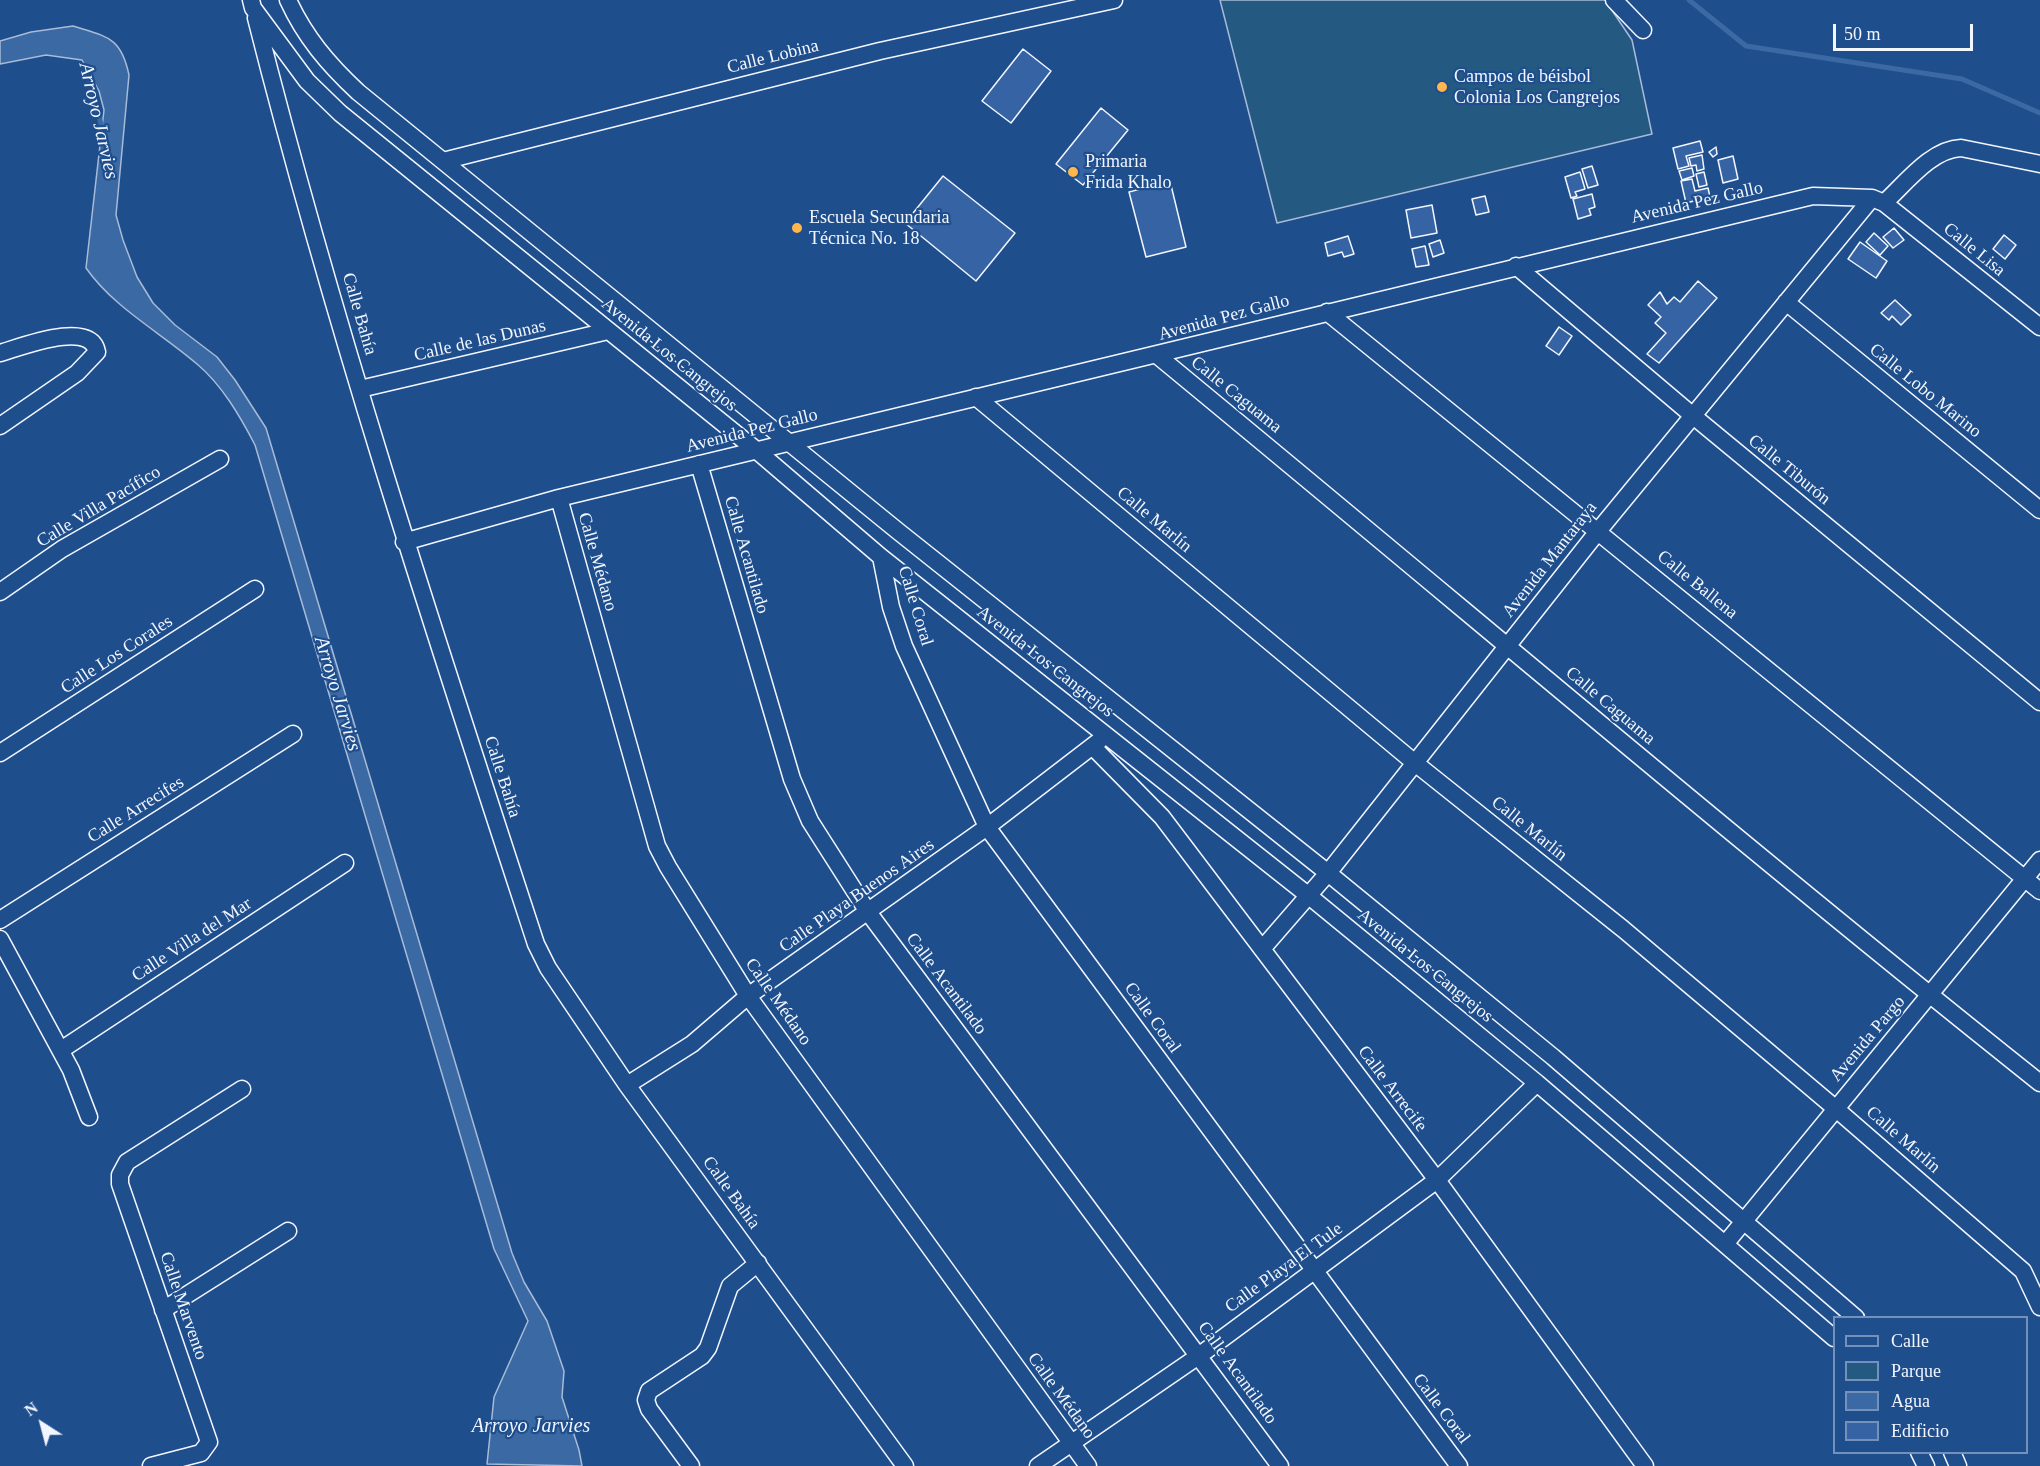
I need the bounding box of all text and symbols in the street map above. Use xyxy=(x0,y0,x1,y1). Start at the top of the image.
scale bar xyxy=(1836,12,1976,50)
text: 50 m xyxy=(1844,24,1881,44)
street label: Calle Lobina xyxy=(725,35,821,79)
water label: Arroyo Jarvies xyxy=(73,60,123,182)
place label: Campos de béisbol Colonia Los Cangrejos xyxy=(1454,66,1620,109)
marker: Campos de béisbol Colonia Los Cangrejos xyxy=(1435,80,1449,94)
place label: Primaria Frida Khalo xyxy=(1085,151,1171,194)
marker: Primaria Frida Khalo xyxy=(1066,165,1080,179)
street label: Avenida Pez Gallo xyxy=(1629,177,1765,229)
place label: Escuela Secundaria Técnica No. 18 xyxy=(809,207,949,250)
street label: Calle Lisa xyxy=(1939,218,2009,282)
marker: Escuela Secundaria Técnica No. 18 xyxy=(790,221,804,235)
street label: Calle Bahía xyxy=(337,270,381,358)
street label: Avenida Pez Gallo xyxy=(1156,290,1292,346)
street label: Avenida Los Cangrejos xyxy=(597,294,741,416)
street label: Calle de las Dunas xyxy=(412,315,548,367)
street label: Calle Lobo Marino xyxy=(1865,339,1985,443)
street label: Calle Caguama xyxy=(1186,352,1286,438)
street label: Avenida Pez Gallo xyxy=(684,404,820,458)
street label: Calle Tiburón xyxy=(1743,430,1835,510)
street label: Calle Villa Pacífico xyxy=(33,461,165,553)
street label: Calle Marlín xyxy=(1112,482,1196,558)
street label: Calle Acantilado xyxy=(719,494,773,616)
street label: Avenida Mantaraya xyxy=(1498,498,1602,622)
street label: Calle Médano xyxy=(573,510,621,614)
street label: Calle Ballena xyxy=(1652,546,1742,624)
street label: Calle Coral xyxy=(893,563,937,649)
street label: Avenida Los Cangrejos xyxy=(972,602,1118,722)
street label: Calle Los Corales xyxy=(57,611,177,699)
water label: Arroyo Jarvies xyxy=(308,634,366,754)
street label: Calle Caguama xyxy=(1561,662,1659,750)
street label: Calle Bahía xyxy=(479,733,525,821)
street label: Calle Arrecifes xyxy=(84,772,188,848)
street label: Calle Marlín xyxy=(1487,792,1571,866)
street label: Calle Playa Buenos Aires xyxy=(775,834,939,958)
street label: Calle Villa del Mar xyxy=(128,893,256,987)
street label: Avenida Los Cangrejos xyxy=(1353,905,1497,1027)
street label: Calle Acantilado xyxy=(901,929,991,1039)
street label: Calle Médano xyxy=(740,954,816,1050)
street label: Calle Coral xyxy=(1119,978,1185,1058)
street label: Avenida Pargo xyxy=(1826,992,1910,1086)
street label: Calle Arrecife xyxy=(1353,1042,1431,1136)
street label: Calle Marlín xyxy=(1861,1102,1945,1178)
street label: Calle Bahía xyxy=(697,1152,765,1234)
street label: Calle Playa El Tule xyxy=(1221,1218,1347,1318)
street label: Calle Marvento xyxy=(154,1249,212,1363)
legend xyxy=(1833,1316,2028,1454)
street label: Calle Acantilado xyxy=(1193,1318,1281,1428)
text: Calle xyxy=(1891,1331,1929,1351)
street label: Calle Médano xyxy=(1022,1349,1100,1443)
text: Parque xyxy=(1891,1361,1941,1381)
street label: Calle Coral xyxy=(1408,1370,1474,1448)
text: Agua xyxy=(1891,1391,1930,1411)
north arrow xyxy=(12,1394,72,1454)
text: N xyxy=(21,1399,41,1419)
water label: Arroyo Jarvies xyxy=(472,1415,590,1439)
text: Edificio xyxy=(1891,1421,1949,1441)

